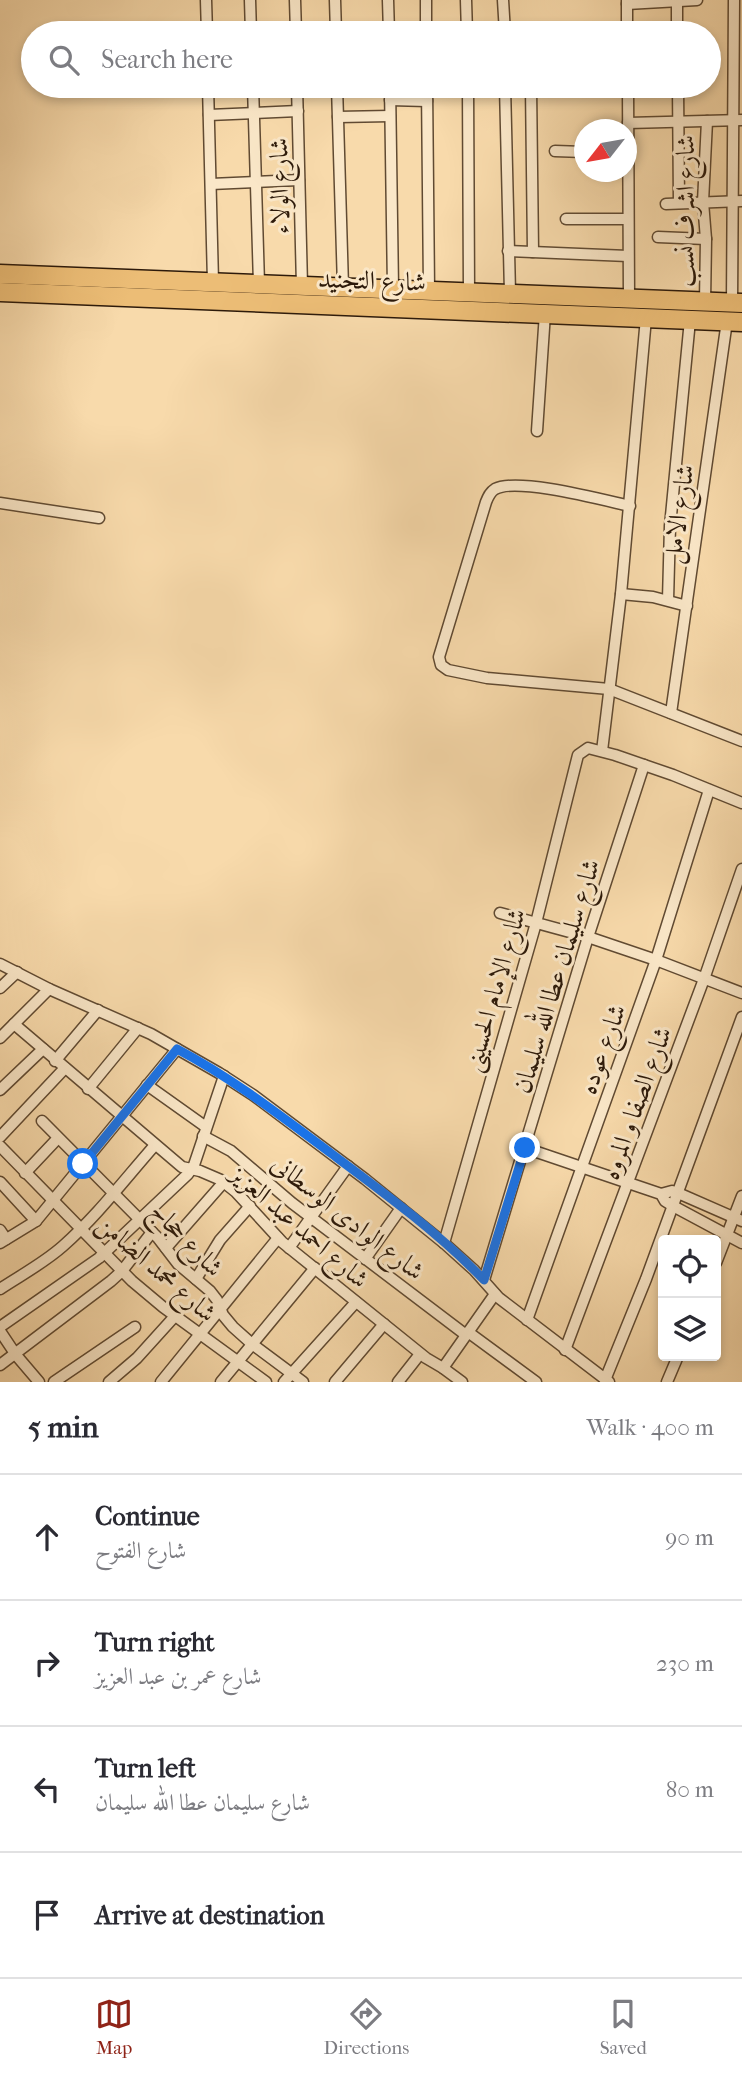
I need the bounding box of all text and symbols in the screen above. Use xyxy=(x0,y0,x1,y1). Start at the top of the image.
search box xyxy=(21,21,721,98)
icon: search xyxy=(45,41,83,79)
text: Search here xyxy=(101,44,233,75)
north arrow xyxy=(574,119,637,182)
street label: شارع اشرف نسب xyxy=(670,135,707,287)
street label: شارع الولاء xyxy=(263,137,302,234)
street label: شارع التجنيد xyxy=(317,263,427,304)
street label: شارع الامل xyxy=(656,462,707,567)
street label: شارع سليمان عطا الله سليمان xyxy=(501,854,613,1099)
street label: شارع الإمام الحسينى xyxy=(456,905,539,1077)
street label: شارع عوده xyxy=(572,1000,639,1100)
street label: شارع الصفا و المروه xyxy=(594,1022,684,1186)
route end xyxy=(509,1132,540,1163)
route start xyxy=(67,1148,98,1179)
street label: شارع الوادى الوسطانى xyxy=(261,1148,431,1292)
street label: شارع احمد عبد العزيز xyxy=(218,1156,375,1299)
street label: شارع حجاج xyxy=(138,1195,230,1289)
street label: شارع محمد الضامن xyxy=(87,1208,223,1333)
map controls xyxy=(658,1235,721,1361)
button: locate xyxy=(658,1235,721,1298)
button: layers xyxy=(658,1298,721,1361)
text: 5 min xyxy=(28,1410,99,1445)
text: Walk · 400 m xyxy=(587,1414,714,1441)
text: Continue xyxy=(95,1501,200,1532)
icon: ahead xyxy=(28,1518,66,1556)
text: 90 m xyxy=(665,1524,714,1551)
text: شارع الفتوح xyxy=(95,1537,186,1564)
text: Turn right xyxy=(95,1627,215,1658)
icon: right xyxy=(28,1644,66,1682)
text: 230 m xyxy=(656,1650,714,1677)
text: شارع عمر بن عبد العزيز xyxy=(95,1663,262,1690)
text: Turn left xyxy=(95,1753,196,1784)
icon: left xyxy=(28,1770,66,1808)
text: 80 m xyxy=(666,1776,714,1803)
text: شارع سليمان عطا الله سليمان xyxy=(95,1789,310,1816)
icon: arrive xyxy=(28,1896,66,1934)
text: Arrive at destination xyxy=(95,1900,325,1931)
tab: Map xyxy=(95,1995,133,2059)
tab: Directions xyxy=(324,1995,409,2059)
tab: Saved xyxy=(600,1995,647,2059)

